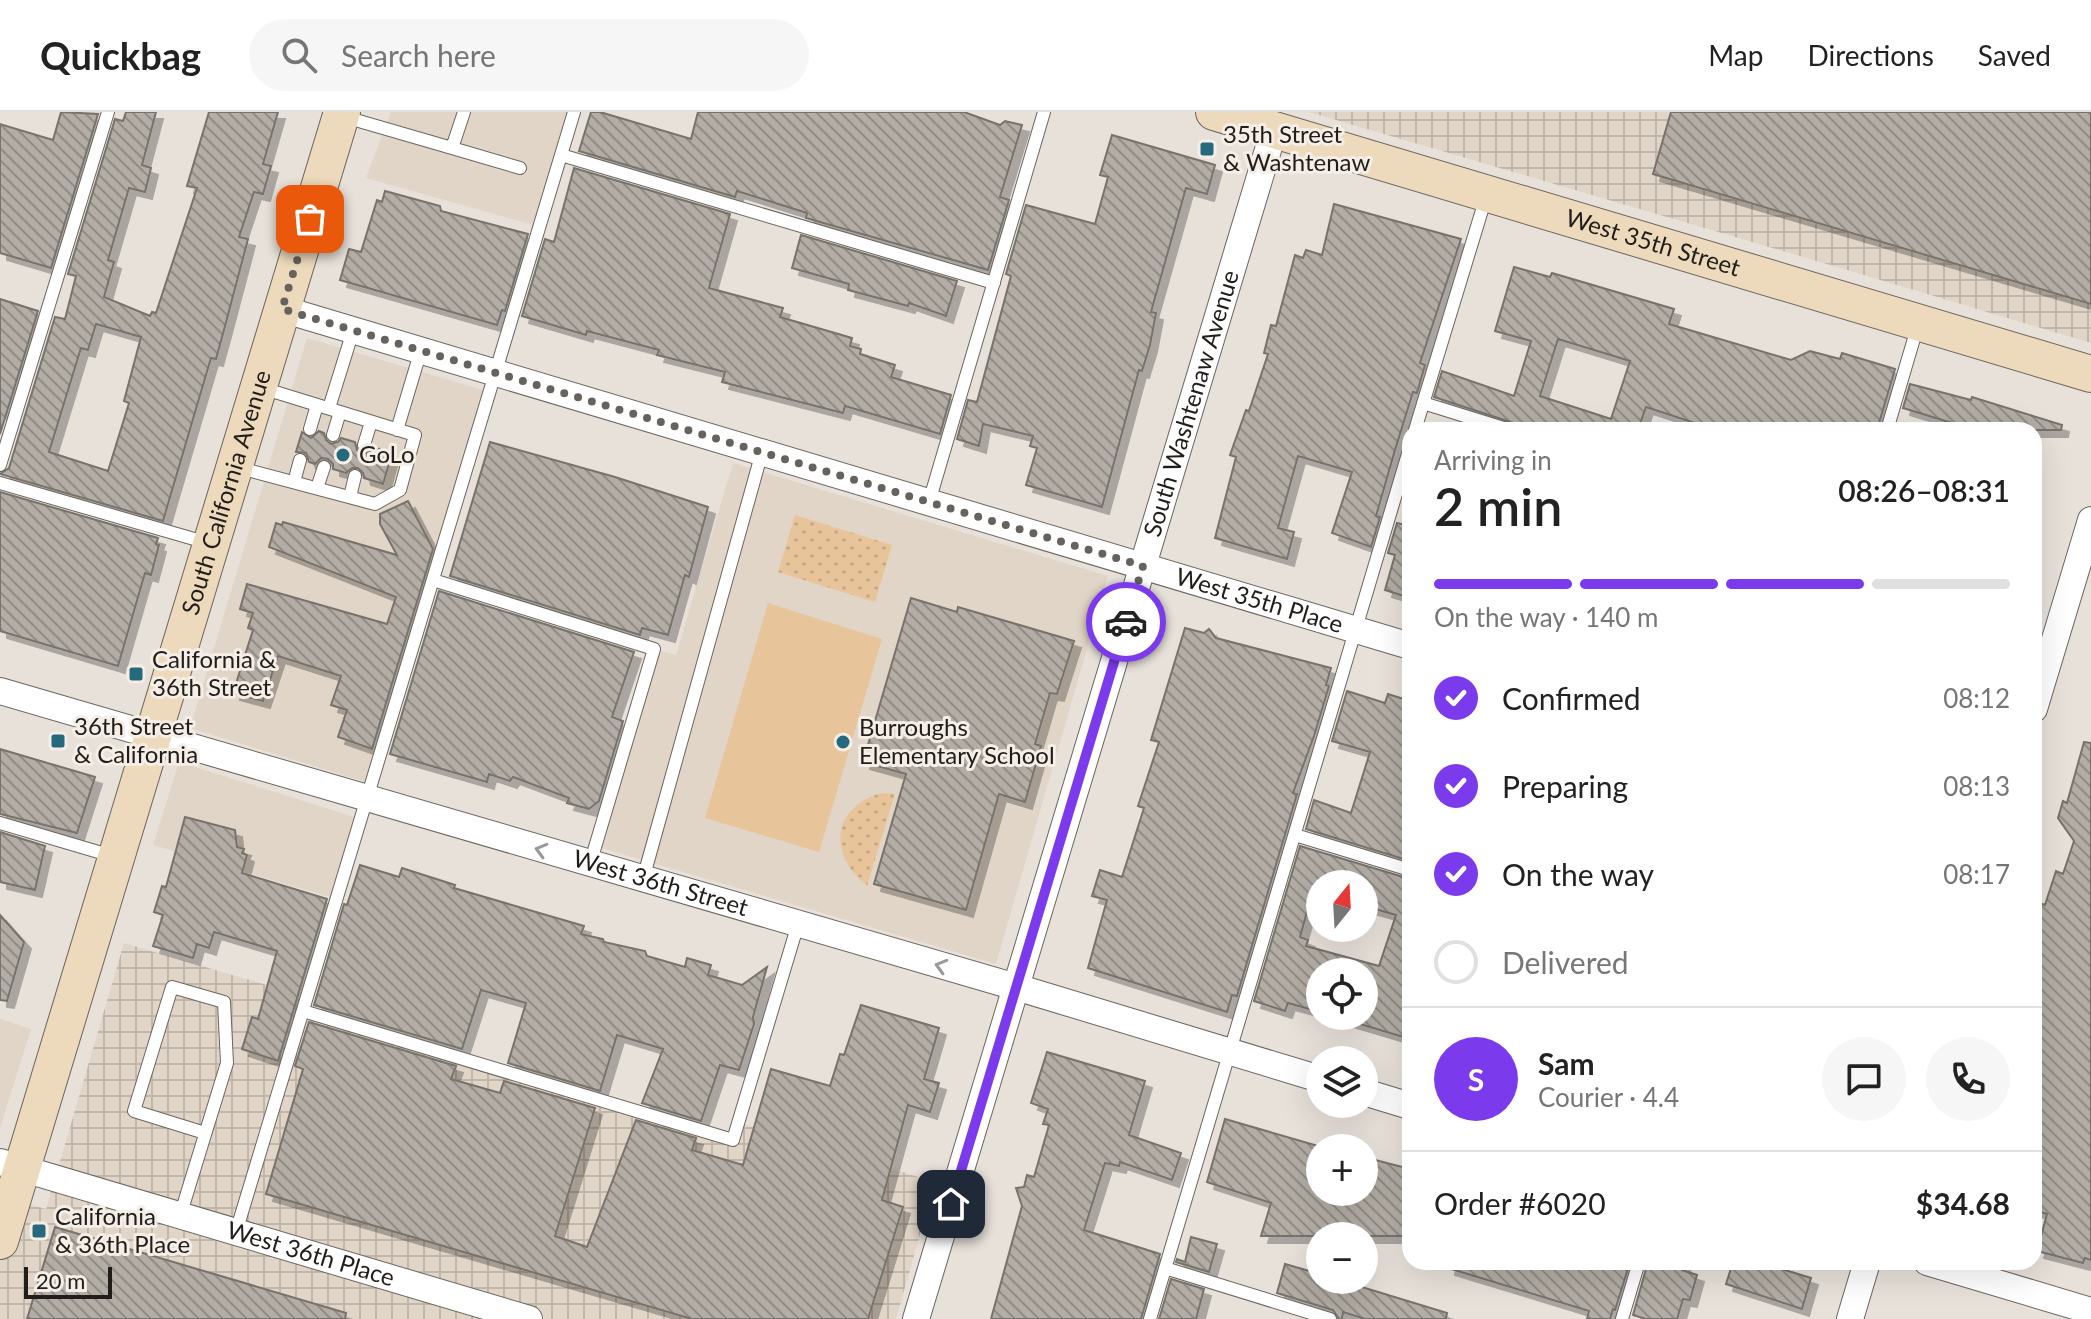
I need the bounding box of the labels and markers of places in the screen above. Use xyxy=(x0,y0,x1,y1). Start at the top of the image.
place label: 35th Street & Washtenaw xyxy=(1223,119,1370,176)
marker: 35th Street & Washtenaw xyxy=(1198,140,1216,158)
pin xyxy=(276,185,344,253)
place label: GoLo xyxy=(359,439,415,468)
marker: GoLo xyxy=(334,446,352,464)
place label: California & 36th Street xyxy=(152,644,276,701)
marker: California & 36th Street xyxy=(127,665,145,683)
place label: 36th Street & California xyxy=(74,711,198,768)
place label: Burroughs Elementary School xyxy=(859,712,1055,769)
marker: 36th Street & California xyxy=(49,732,67,750)
marker: Burroughs Elementary School xyxy=(834,733,852,751)
pin xyxy=(917,1170,985,1238)
place label: California & 36th Place xyxy=(55,1201,190,1258)
marker: California & 36th Place xyxy=(30,1222,48,1240)

